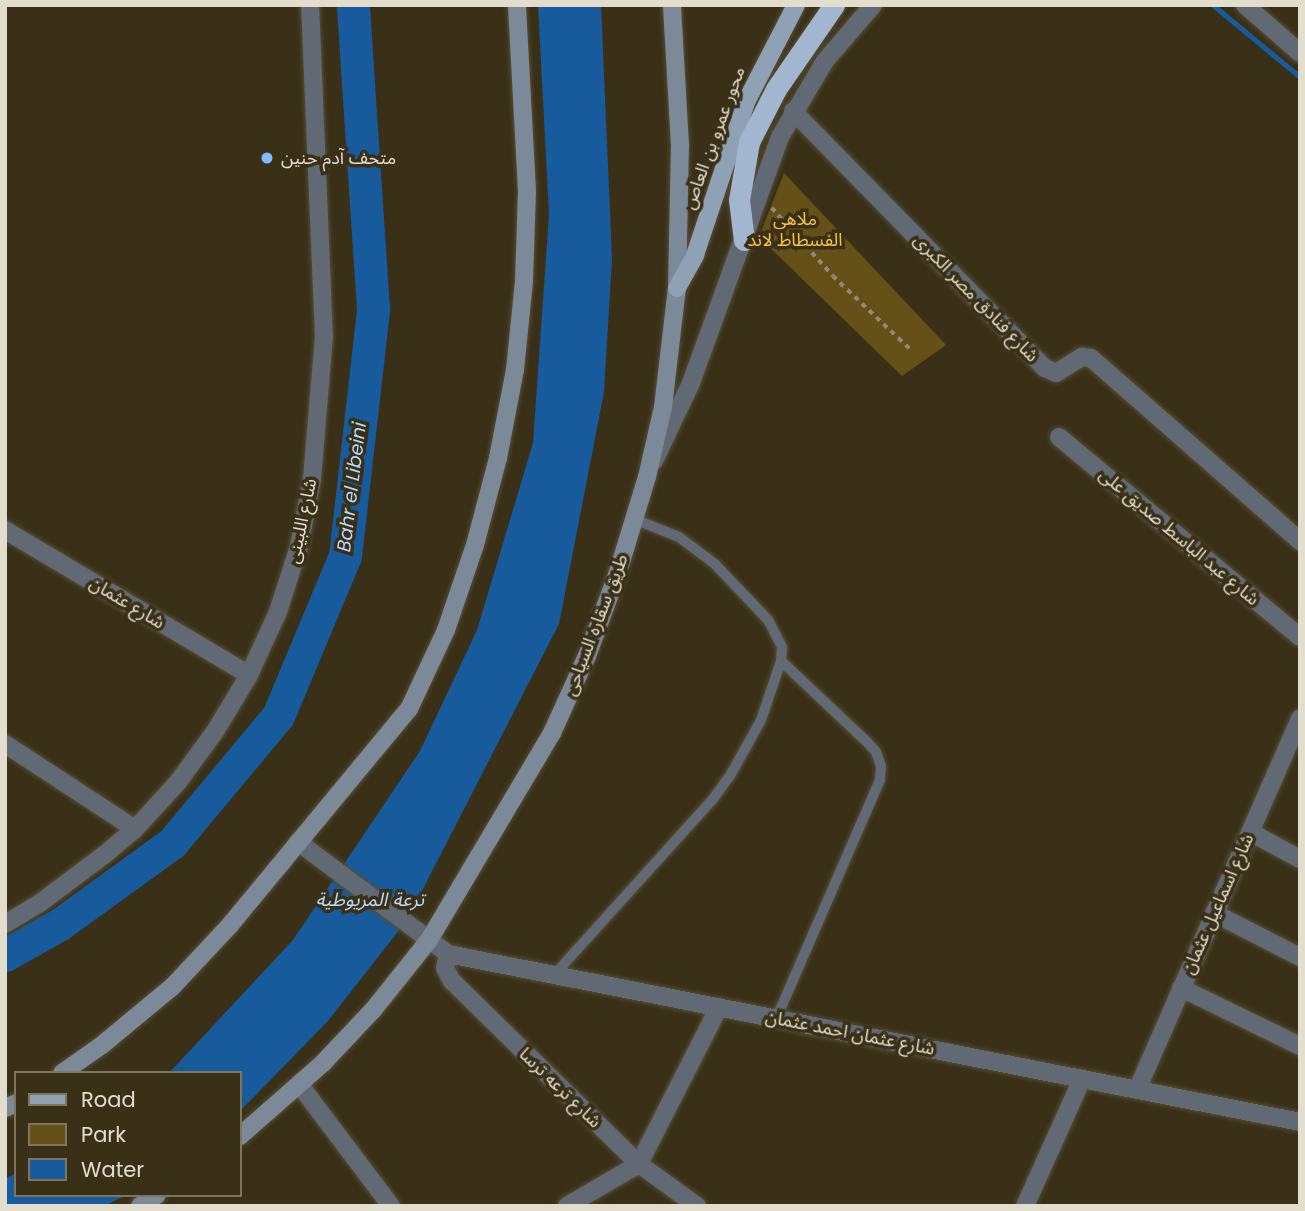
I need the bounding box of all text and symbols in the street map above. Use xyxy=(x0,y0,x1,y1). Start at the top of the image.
street label: محور عمرو بن العاص xyxy=(678,64,750,212)
place label: متحف آدم حنين xyxy=(281,147,396,169)
marker: متحف آدم حنين xyxy=(259,150,275,166)
park label: ملاهي الفسطاط لاند xyxy=(747,209,843,252)
street label: شارع فنادق مصر الكبرى xyxy=(909,229,1043,367)
water label: Bahr el Libeini xyxy=(333,421,371,553)
street label: شارع عبد الباسط صديق على xyxy=(1095,464,1263,610)
street label: شارع اللبينى xyxy=(282,476,322,566)
street label: طريق سقاره السياحى xyxy=(559,551,633,699)
street label: شارع عثمان xyxy=(86,572,168,634)
street label: شارع اسماعيل عثمان xyxy=(1177,830,1259,978)
water label: ترعة المريوطية xyxy=(316,889,424,911)
street label: شارع عثمان احمد عثمان xyxy=(764,1006,936,1060)
street label: شارع ترعه ترسا xyxy=(514,1043,606,1133)
legend xyxy=(14,1071,242,1197)
text: Road xyxy=(81,1085,136,1114)
text: Park xyxy=(81,1120,126,1149)
text: Water xyxy=(81,1155,144,1184)

